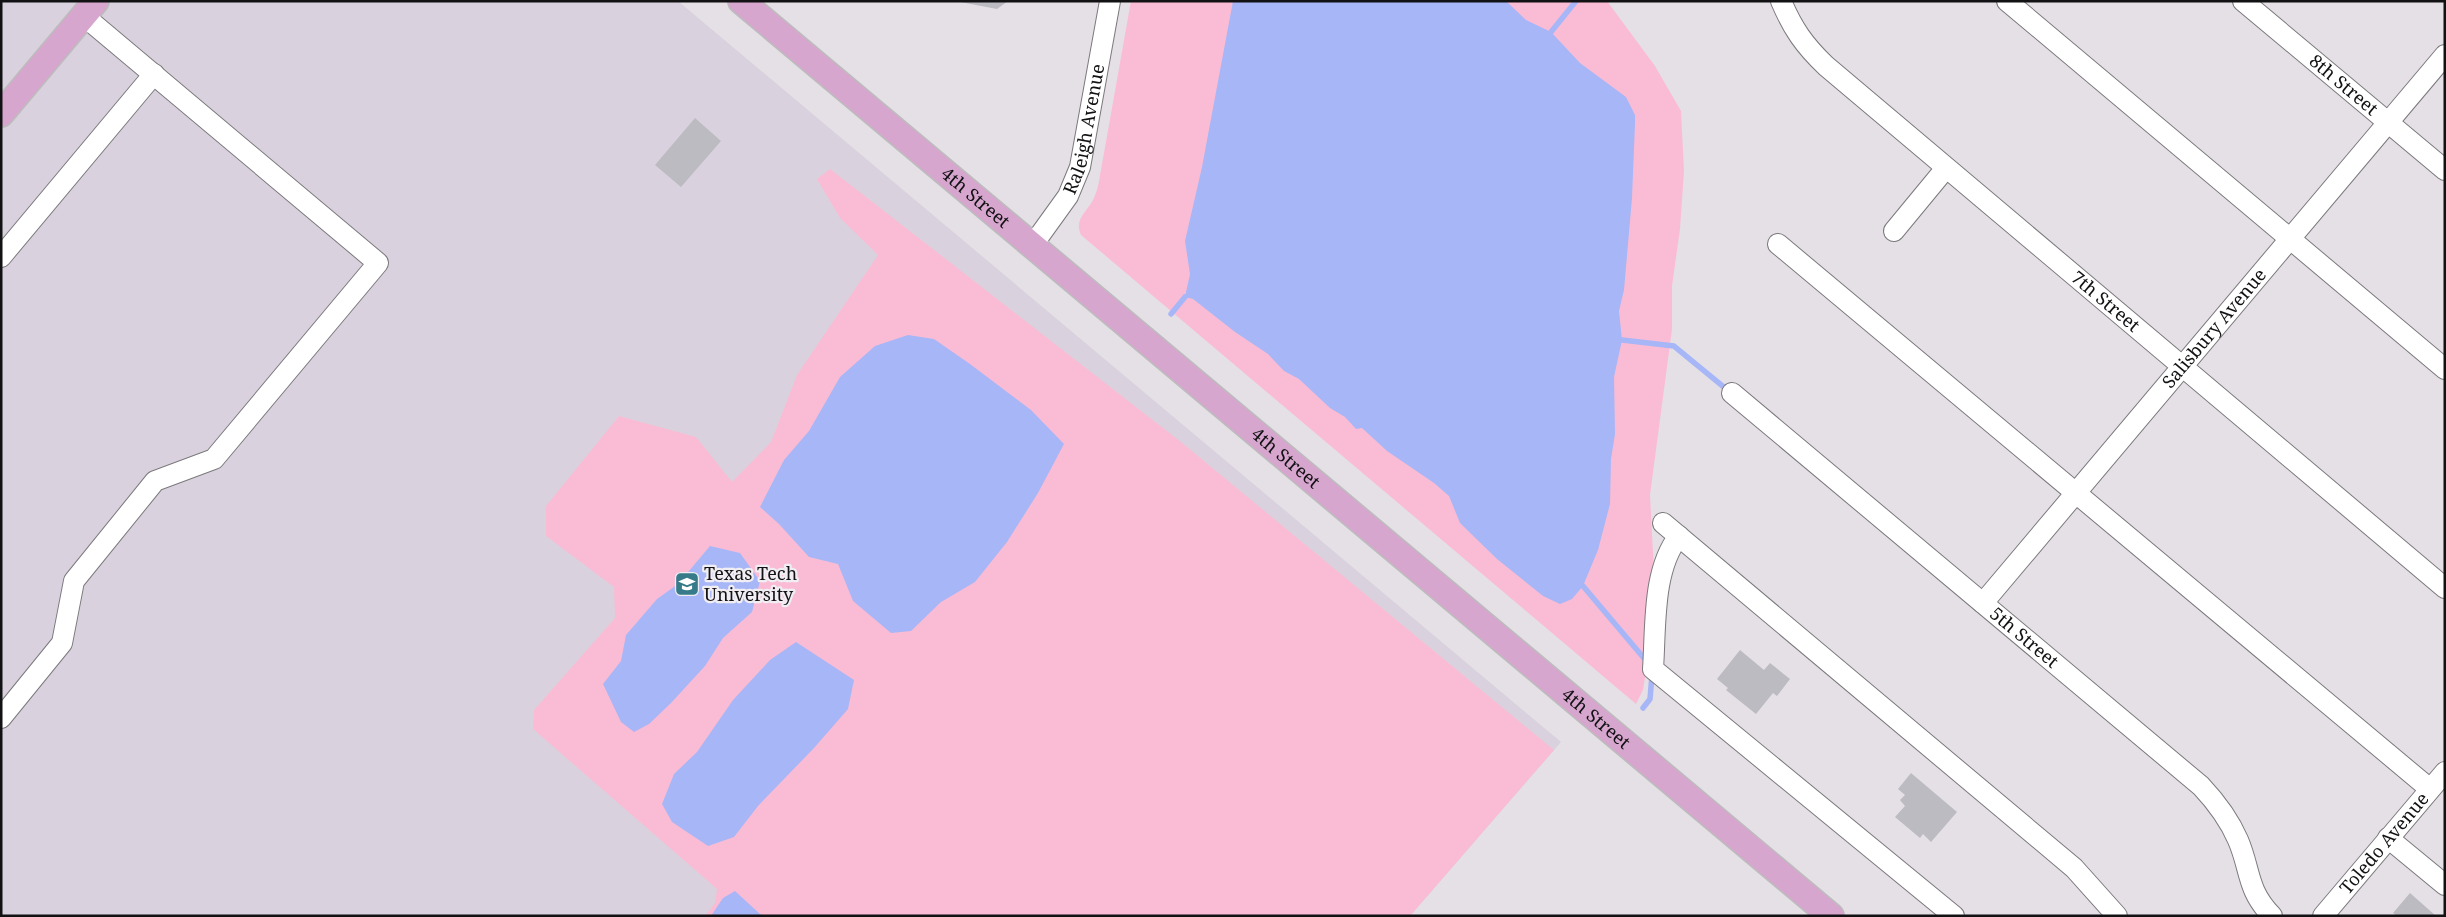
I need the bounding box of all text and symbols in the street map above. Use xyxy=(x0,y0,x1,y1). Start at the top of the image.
street label: 8th Street xyxy=(2305,49,2384,120)
street label: Raleigh Avenue xyxy=(1057,62,1109,198)
street label: 4th Street xyxy=(937,161,1015,233)
street label: Salisbury Avenue xyxy=(2156,263,2271,393)
street label: 7th Street xyxy=(2067,265,2145,337)
street label: 4th Street xyxy=(1247,422,1326,493)
place label: Texas Tech University xyxy=(704,561,797,606)
school or university icon: Texas Tech University xyxy=(674,571,700,597)
street label: 5th Street xyxy=(1985,601,2064,673)
street label: 4th Street xyxy=(1557,682,1636,754)
street label: Toledo Avenue xyxy=(2334,787,2434,899)

